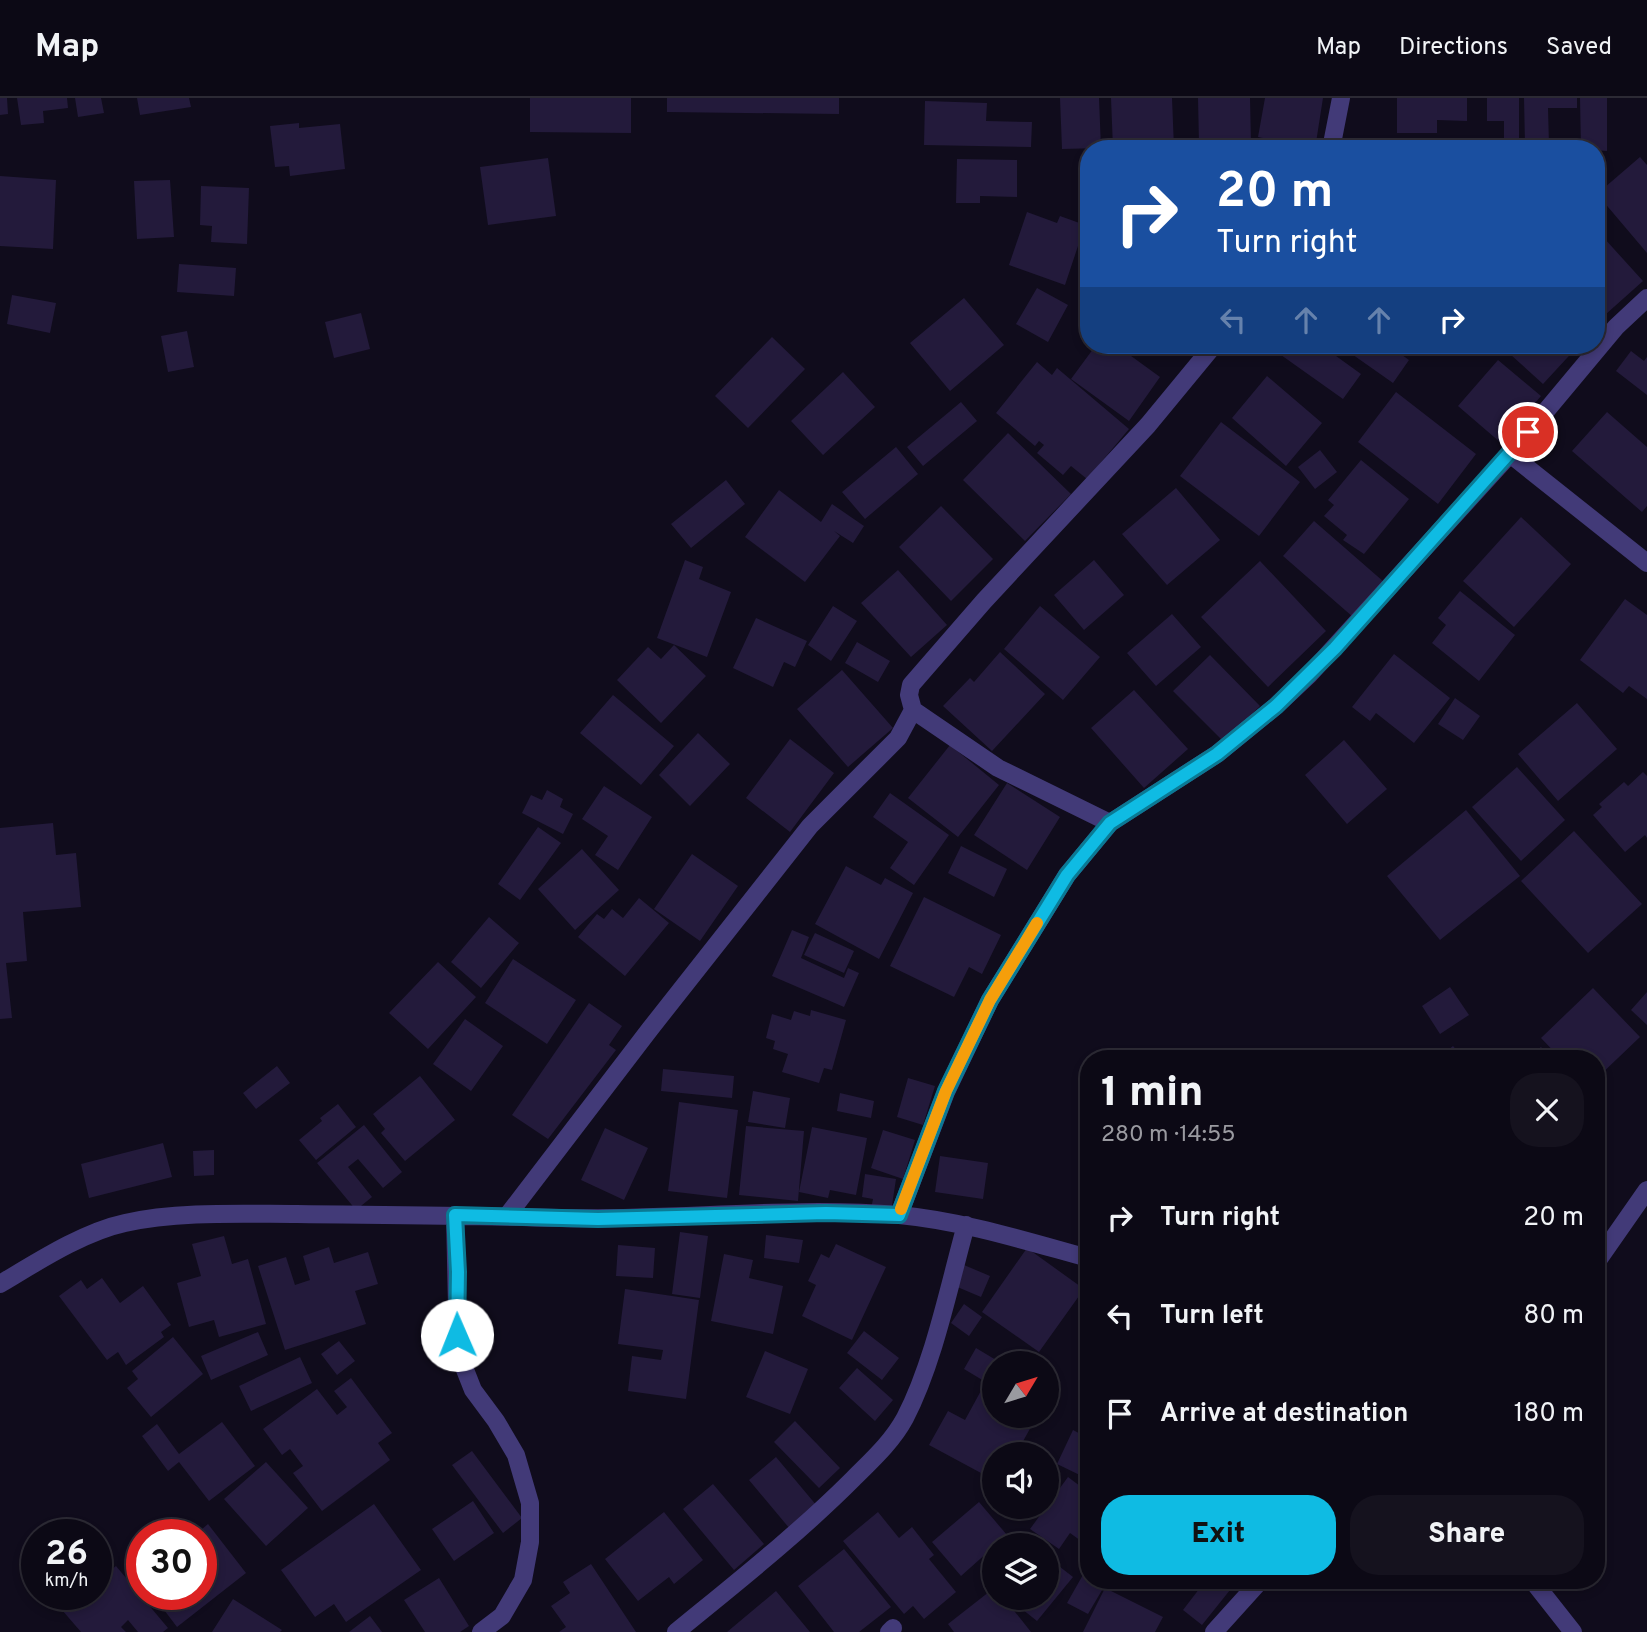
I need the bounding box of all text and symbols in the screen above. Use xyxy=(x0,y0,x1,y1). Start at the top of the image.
text: Map xyxy=(35,27,99,69)
text: Map xyxy=(1316,33,1361,63)
text: Directions xyxy=(1399,33,1508,63)
text: Saved xyxy=(1546,33,1612,63)
text: 20 m xyxy=(1216,163,1333,225)
icon: right xyxy=(1101,168,1192,259)
text: Turn right xyxy=(1216,224,1358,264)
icon: left xyxy=(1214,301,1252,339)
icon: ahead xyxy=(1287,301,1325,339)
icon: ahead xyxy=(1360,301,1398,339)
icon: right xyxy=(1433,301,1471,339)
pin xyxy=(1498,402,1558,462)
icon: arrive xyxy=(1509,413,1547,451)
text: 1 min xyxy=(1101,1068,1204,1121)
button: close xyxy=(1510,1073,1584,1147)
text: 280 m · 14:55 xyxy=(1101,1121,1236,1150)
icon: right xyxy=(1101,1199,1139,1237)
text: Turn right xyxy=(1160,1202,1280,1235)
text: 20 m xyxy=(1523,1202,1584,1235)
icon: left xyxy=(1101,1297,1139,1335)
position arrow xyxy=(420,1298,494,1372)
text: Turn left xyxy=(1160,1300,1264,1333)
text: 80 m xyxy=(1524,1300,1584,1333)
north arrow xyxy=(982,1351,1059,1428)
map controls xyxy=(982,1351,1059,1610)
icon: arrive xyxy=(1101,1395,1139,1433)
text: Arrive at destination xyxy=(1160,1398,1408,1431)
text: 180 m xyxy=(1514,1398,1584,1431)
button: sound xyxy=(982,1442,1059,1519)
button: Exit xyxy=(1101,1495,1336,1575)
button: Share xyxy=(1350,1495,1584,1575)
speed limit sign: 30 xyxy=(126,1519,217,1610)
text: 26 xyxy=(45,1533,88,1577)
button: layers xyxy=(982,1533,1059,1610)
text: km/h xyxy=(45,1570,88,1593)

